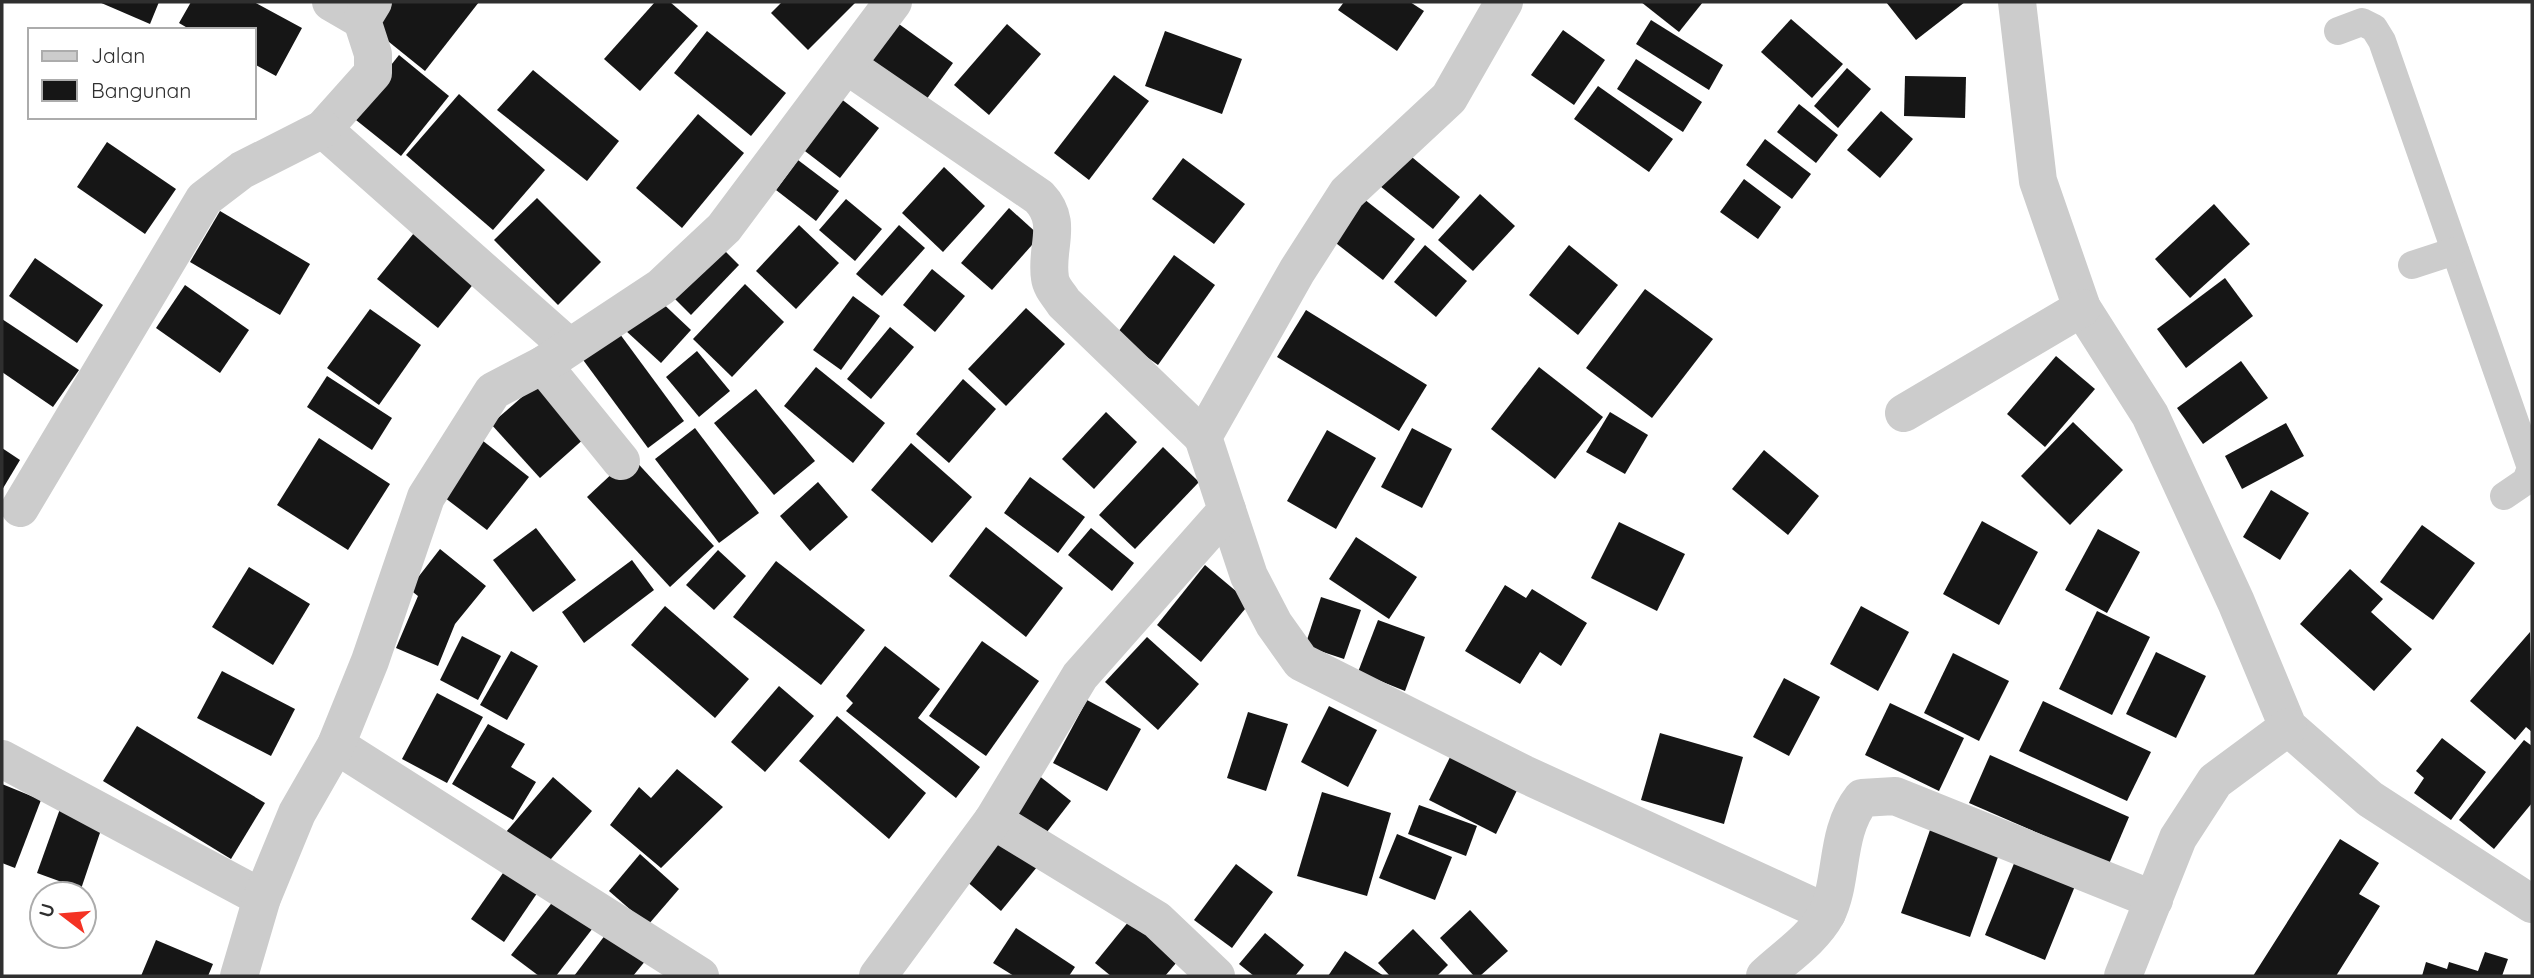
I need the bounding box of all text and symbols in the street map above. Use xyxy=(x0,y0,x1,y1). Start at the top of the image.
legend xyxy=(28,28,256,119)
text: Jalan xyxy=(91,42,145,68)
text: Bangunan xyxy=(91,77,191,103)
north arrow xyxy=(28,880,98,950)
text: U xyxy=(33,901,60,920)

